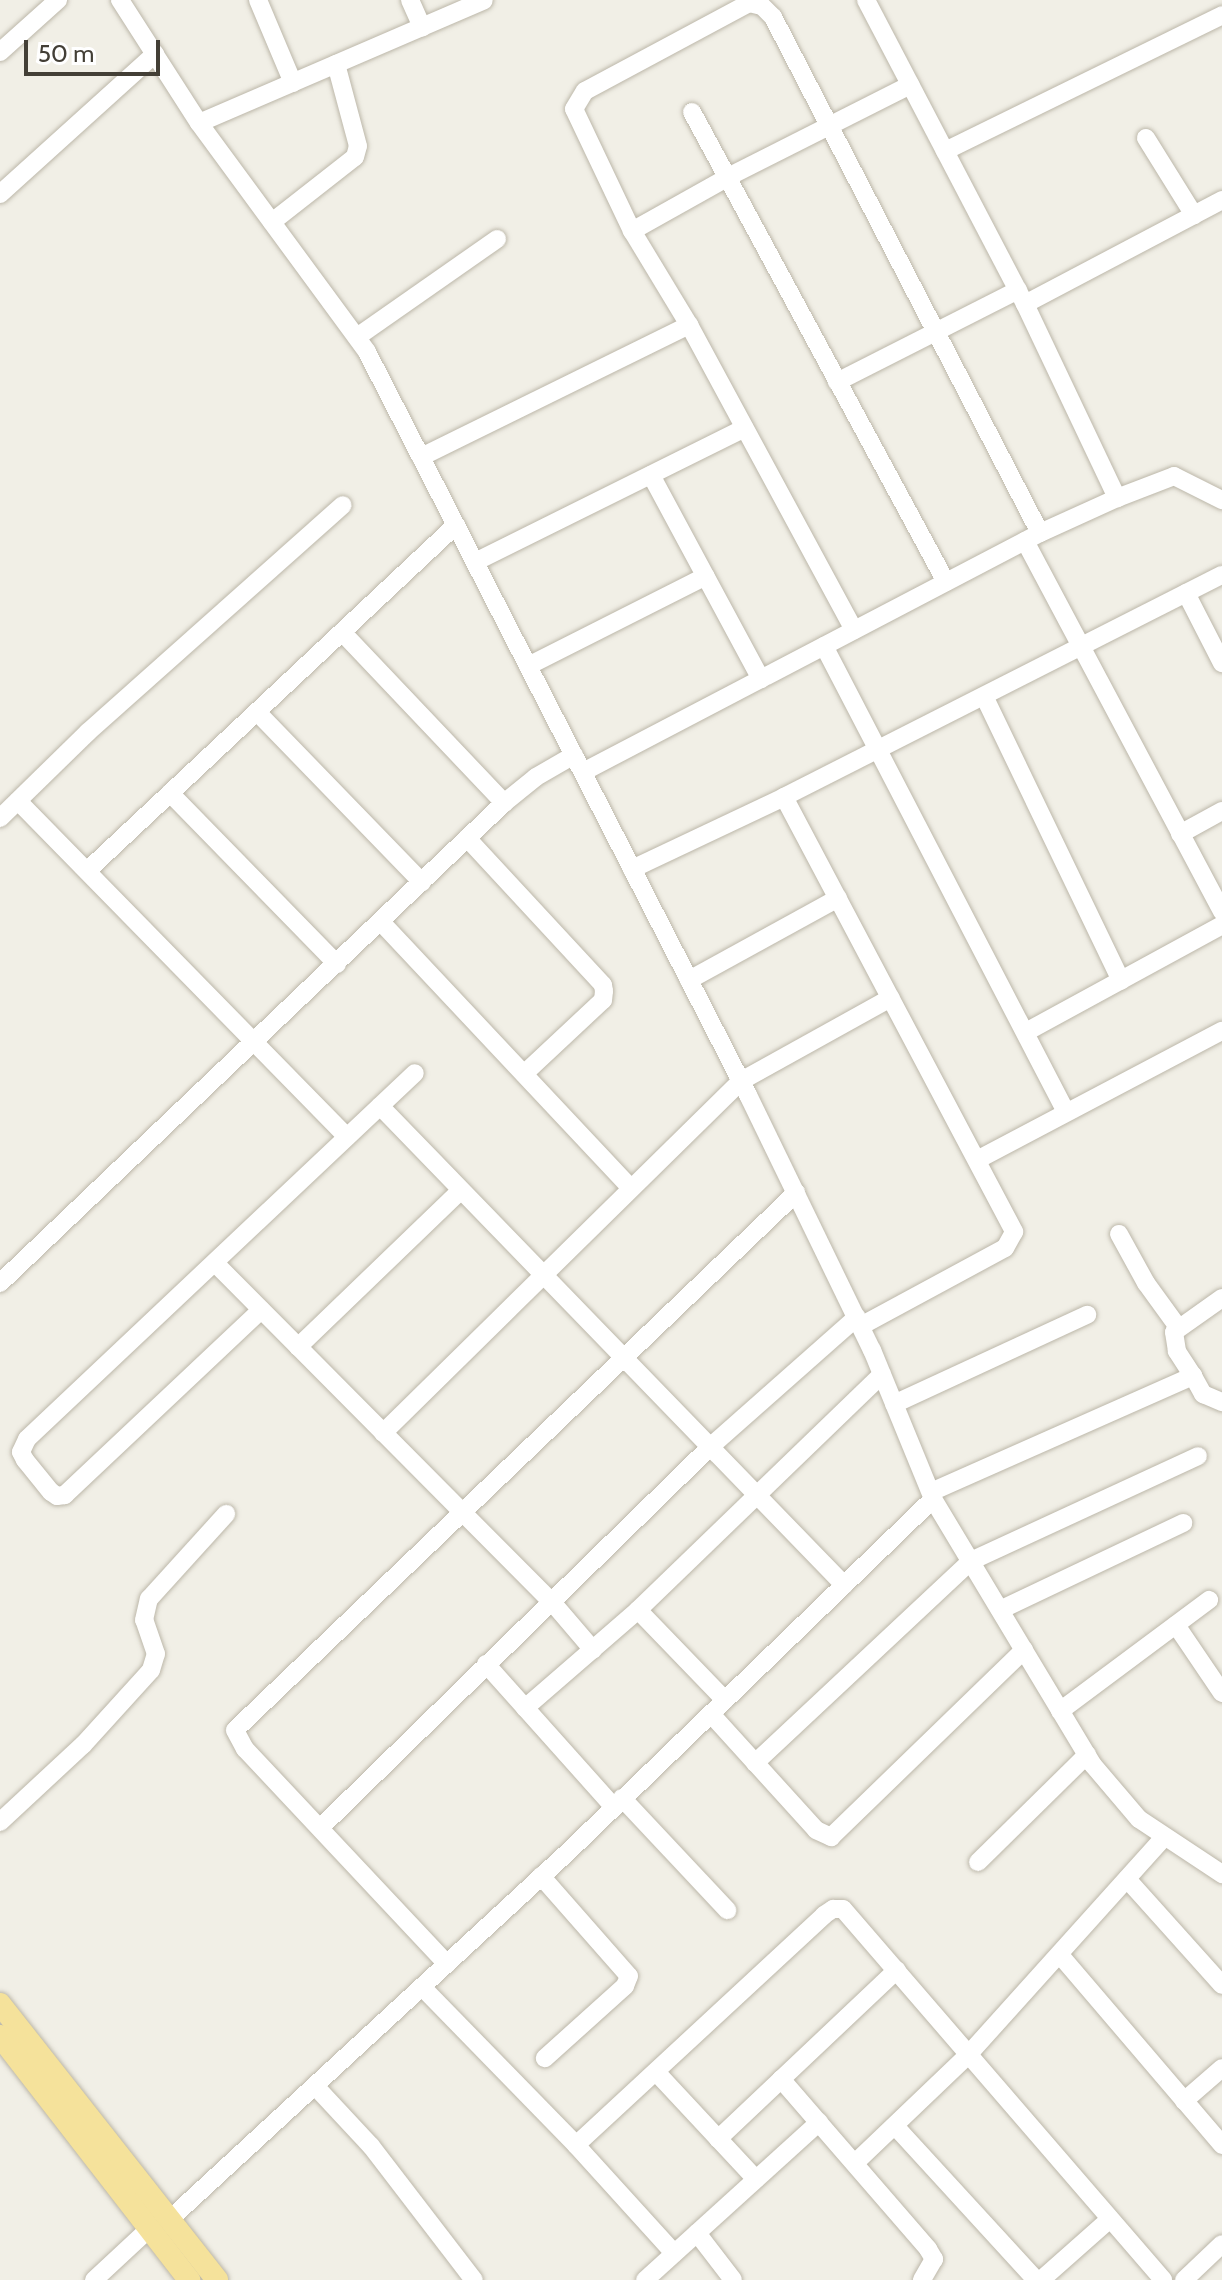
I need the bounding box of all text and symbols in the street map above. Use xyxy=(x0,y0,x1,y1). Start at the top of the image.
scale bar xyxy=(28,24,164,74)
text: 50 m xyxy=(38,39,94,68)

